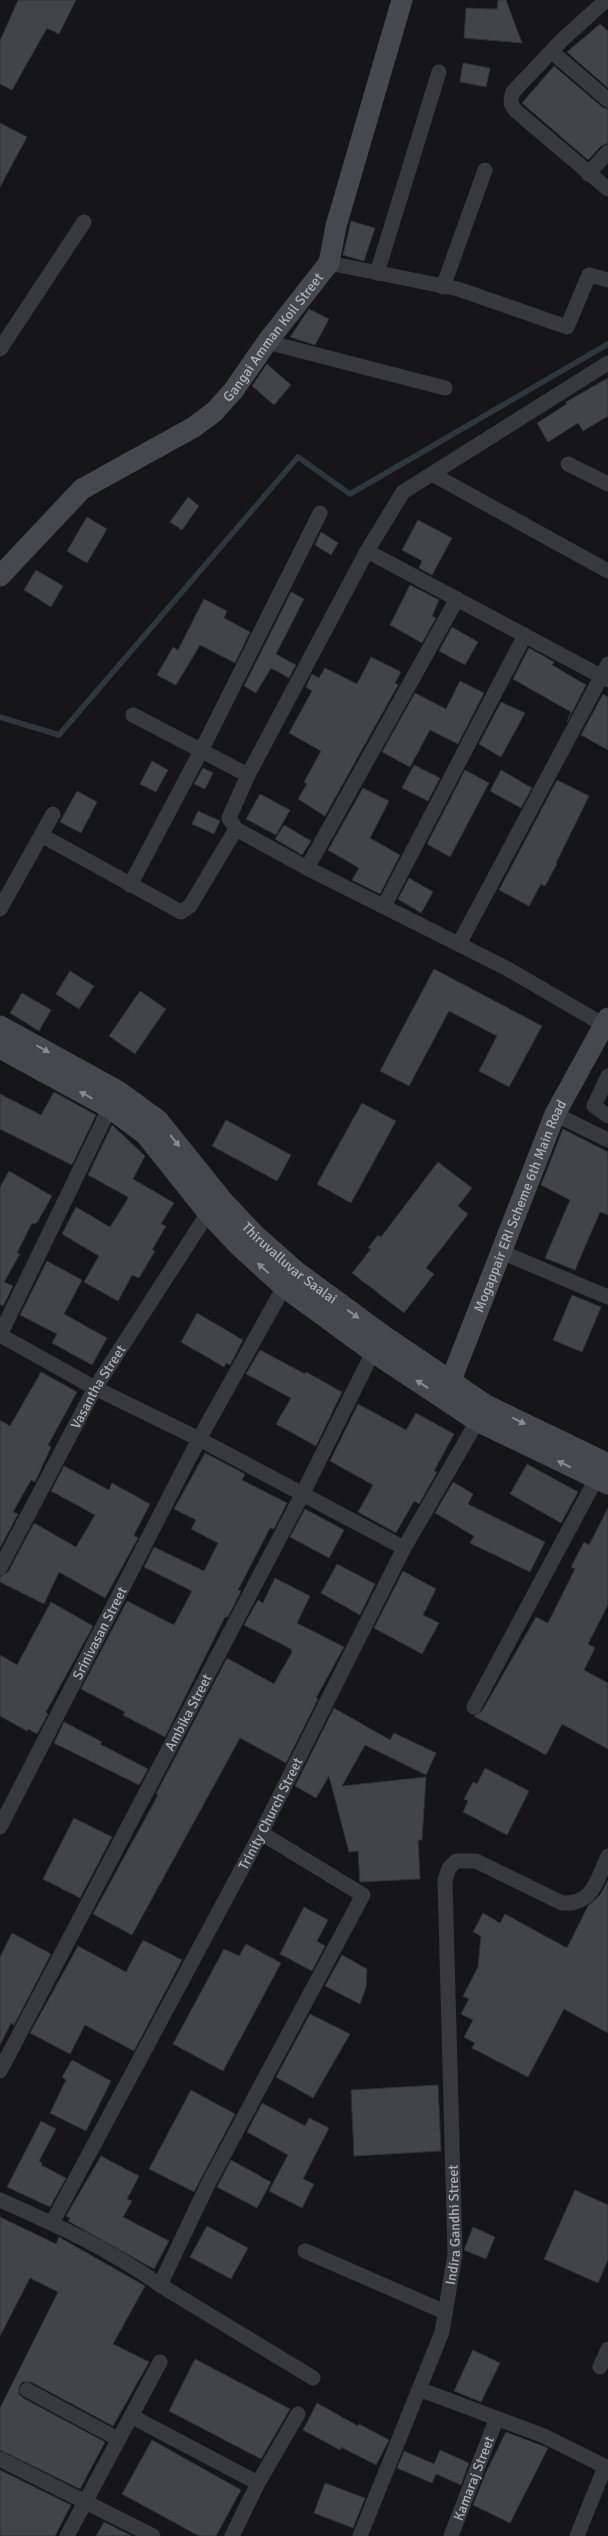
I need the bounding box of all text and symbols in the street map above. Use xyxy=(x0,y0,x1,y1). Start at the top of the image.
street label: Gangai Amman Koil Street xyxy=(219,269,327,405)
one-way arrow xyxy=(36,1045,49,1054)
one-way arrow xyxy=(79,1091,93,1099)
street label: Mogappair ERI Scheme 6th Main Road xyxy=(470,1097,570,1315)
one-way arrow xyxy=(169,1134,180,1147)
street label: Thiruvalluvar Saalai xyxy=(238,1219,340,1308)
one-way arrow xyxy=(258,1262,270,1274)
one-way arrow xyxy=(346,1309,360,1319)
street label: Vasantha Street xyxy=(67,1342,130,1432)
one-way arrow xyxy=(416,1380,429,1389)
one-way arrow xyxy=(512,1417,526,1425)
one-way arrow xyxy=(557,1460,571,1468)
street label: Srinivasan Street xyxy=(69,1584,131,1683)
street label: Ambika Street xyxy=(161,1671,216,1754)
street label: Trinity Church Street xyxy=(235,1755,307,1873)
street label: Indira Gandhi Street xyxy=(442,2164,464,2286)
street label: Kamaraj Street xyxy=(450,2434,498,2523)

